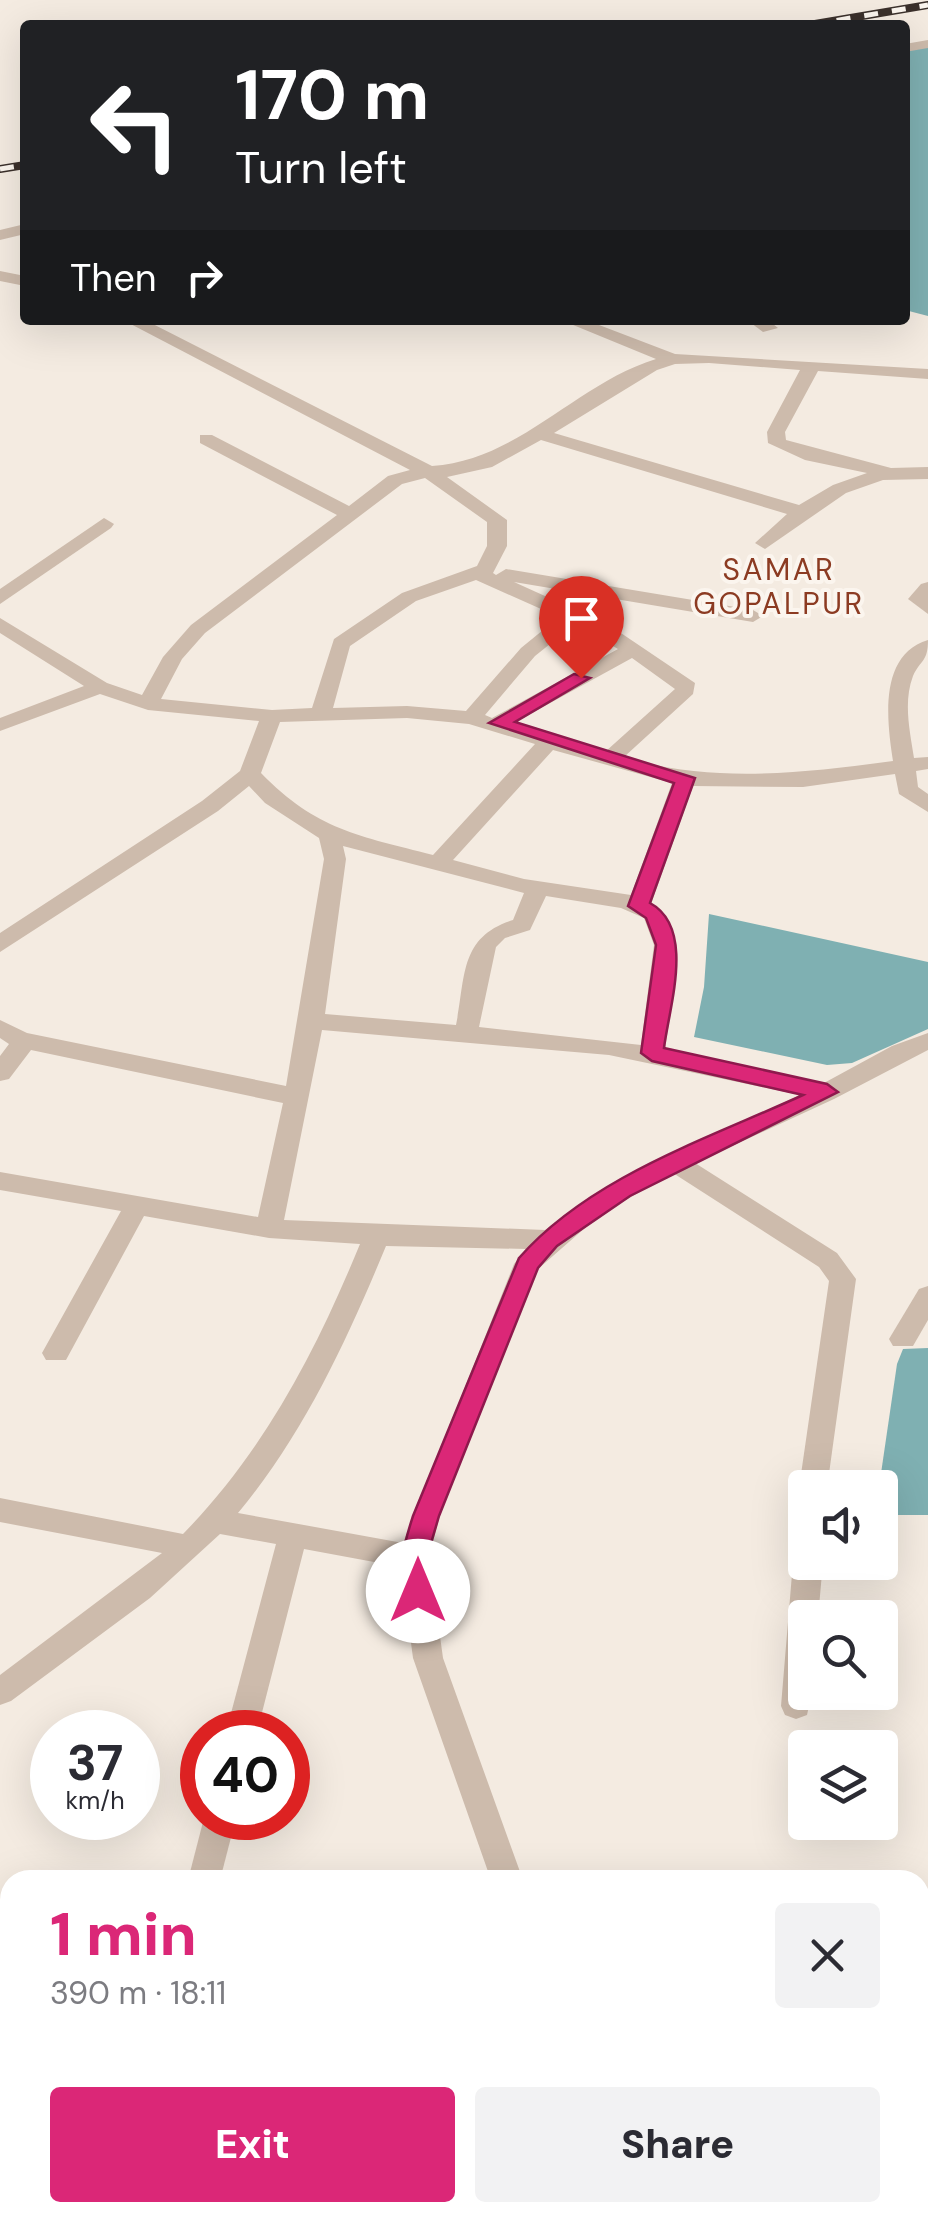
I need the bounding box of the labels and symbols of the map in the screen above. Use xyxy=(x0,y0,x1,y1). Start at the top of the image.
district label: SAMAR GOPALPUR xyxy=(693,550,865,623)
pin xyxy=(539,576,624,679)
position arrow xyxy=(366,1539,470,1643)
speed limit sign: 40 xyxy=(180,1710,310,1840)

